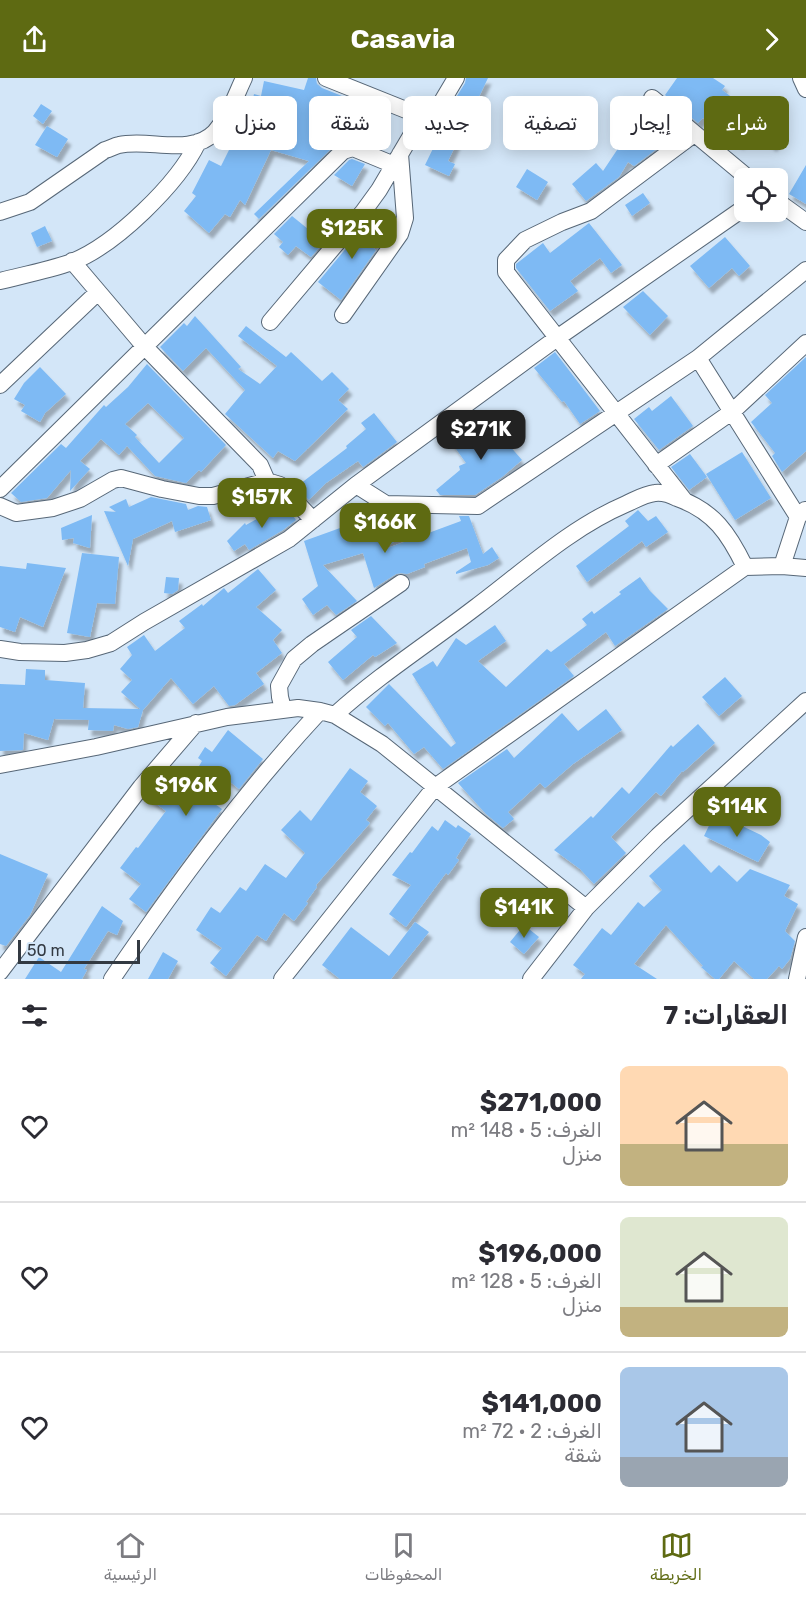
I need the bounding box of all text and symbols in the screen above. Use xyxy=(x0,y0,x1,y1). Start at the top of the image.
icon: share xyxy=(18,23,51,56)
text: Casavia xyxy=(350,23,456,55)
icon: forward xyxy=(755,23,788,56)
chip: منزل xyxy=(213,96,297,150)
chip: شقة xyxy=(309,96,391,150)
chip: جديد xyxy=(403,96,491,150)
chip: تصفية xyxy=(503,96,598,150)
chip: إيجار xyxy=(610,96,692,150)
chip: شراء xyxy=(704,96,789,150)
map controls xyxy=(734,168,788,222)
button: locate xyxy=(734,168,788,222)
pin: $125K xyxy=(310,209,394,260)
text: $125K xyxy=(321,216,383,240)
pin: $271K xyxy=(439,410,523,461)
text: $271K xyxy=(450,417,512,441)
pin: $157K xyxy=(220,478,304,529)
text: $157K xyxy=(232,485,292,509)
pin: $166K xyxy=(343,503,427,554)
text: $166K xyxy=(354,510,416,534)
pin: $196K xyxy=(144,766,228,817)
text: $196K xyxy=(155,773,217,797)
pin: $114K xyxy=(695,787,779,838)
text: $114K xyxy=(707,794,767,818)
pin: $141K xyxy=(482,888,566,939)
text: $141K xyxy=(494,895,554,919)
scale bar xyxy=(18,937,140,965)
text: 50 m xyxy=(27,941,65,960)
icon: filters xyxy=(18,999,51,1032)
text: العقارات: 7 xyxy=(663,1000,788,1031)
text: $271,000 xyxy=(480,1087,602,1118)
icon: home xyxy=(668,1090,740,1162)
icon: heart xyxy=(18,1110,51,1143)
text: الغرف: 5 · 148 m² xyxy=(450,1118,602,1142)
text: منزل xyxy=(562,1142,602,1166)
text: $196,000 xyxy=(478,1238,602,1269)
icon: home xyxy=(668,1241,740,1313)
icon: heart xyxy=(18,1261,51,1294)
text: الغرف: 5 · 128 m² xyxy=(451,1269,602,1293)
text: منزل xyxy=(562,1293,602,1317)
text: $141,000 xyxy=(482,1388,602,1419)
icon: home xyxy=(668,1391,740,1463)
icon: heart xyxy=(18,1411,51,1444)
text: الغرف: 2 · 72 m² xyxy=(462,1419,602,1443)
text: شقة xyxy=(564,1443,602,1467)
tab: الرئيسية xyxy=(104,1529,157,1584)
tab: المحفوظات xyxy=(365,1529,442,1584)
tab: الخريطة xyxy=(650,1529,702,1584)

